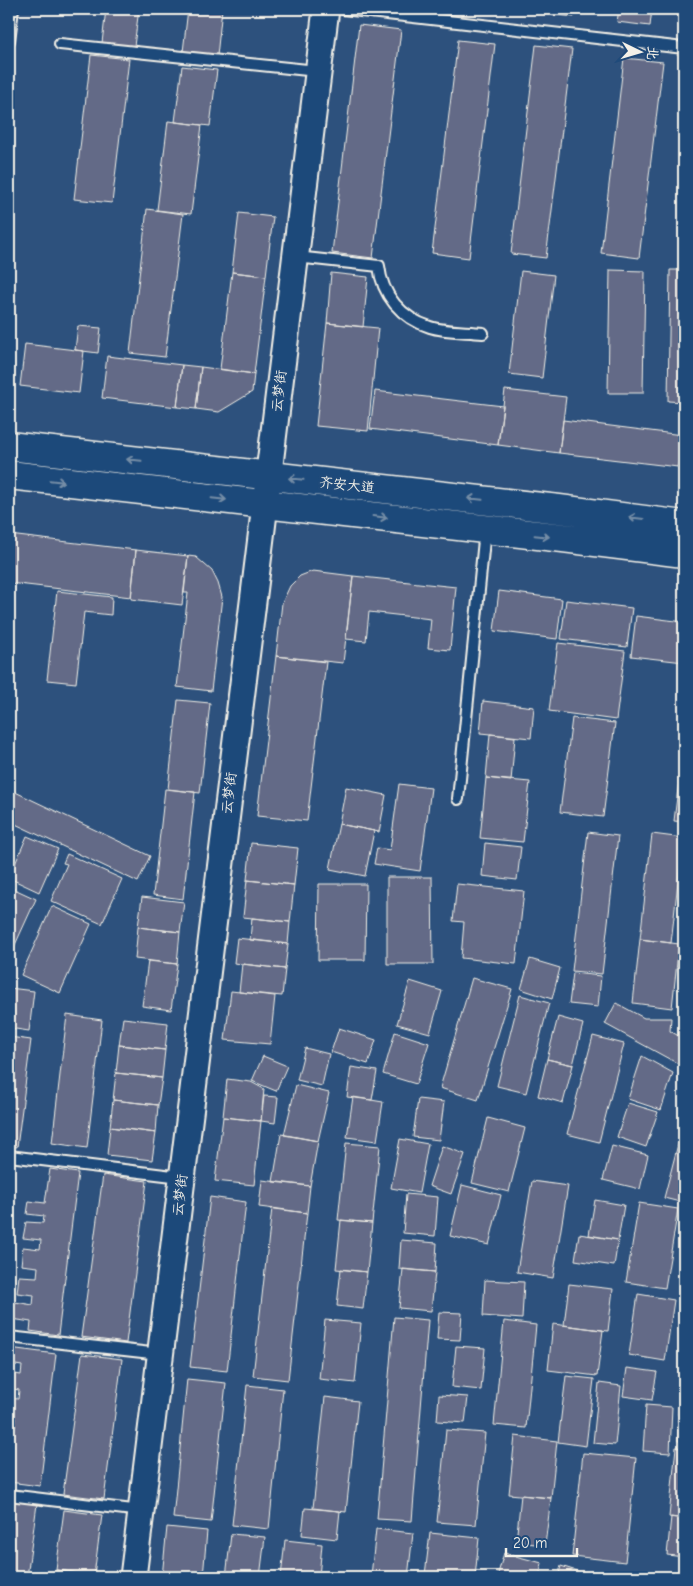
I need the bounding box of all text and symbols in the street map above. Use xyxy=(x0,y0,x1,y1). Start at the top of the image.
north arrow xyxy=(616,28,666,78)
text: 北 xyxy=(643,45,662,61)
street label: 云梦街 xyxy=(268,369,290,413)
one-way arrow xyxy=(127,455,143,465)
one-way arrow xyxy=(288,474,304,484)
street label: 齐安大道 xyxy=(318,474,376,496)
one-way arrow xyxy=(49,476,65,486)
one-way arrow xyxy=(210,494,226,504)
one-way arrow xyxy=(467,494,483,504)
one-way arrow xyxy=(372,512,388,522)
one-way arrow xyxy=(628,513,644,523)
one-way arrow xyxy=(533,531,549,541)
street label: 云梦街 xyxy=(218,771,240,815)
street label: 云梦街 xyxy=(169,1173,191,1217)
scale bar xyxy=(506,1526,577,1558)
text: 20 m xyxy=(513,1534,547,1552)

